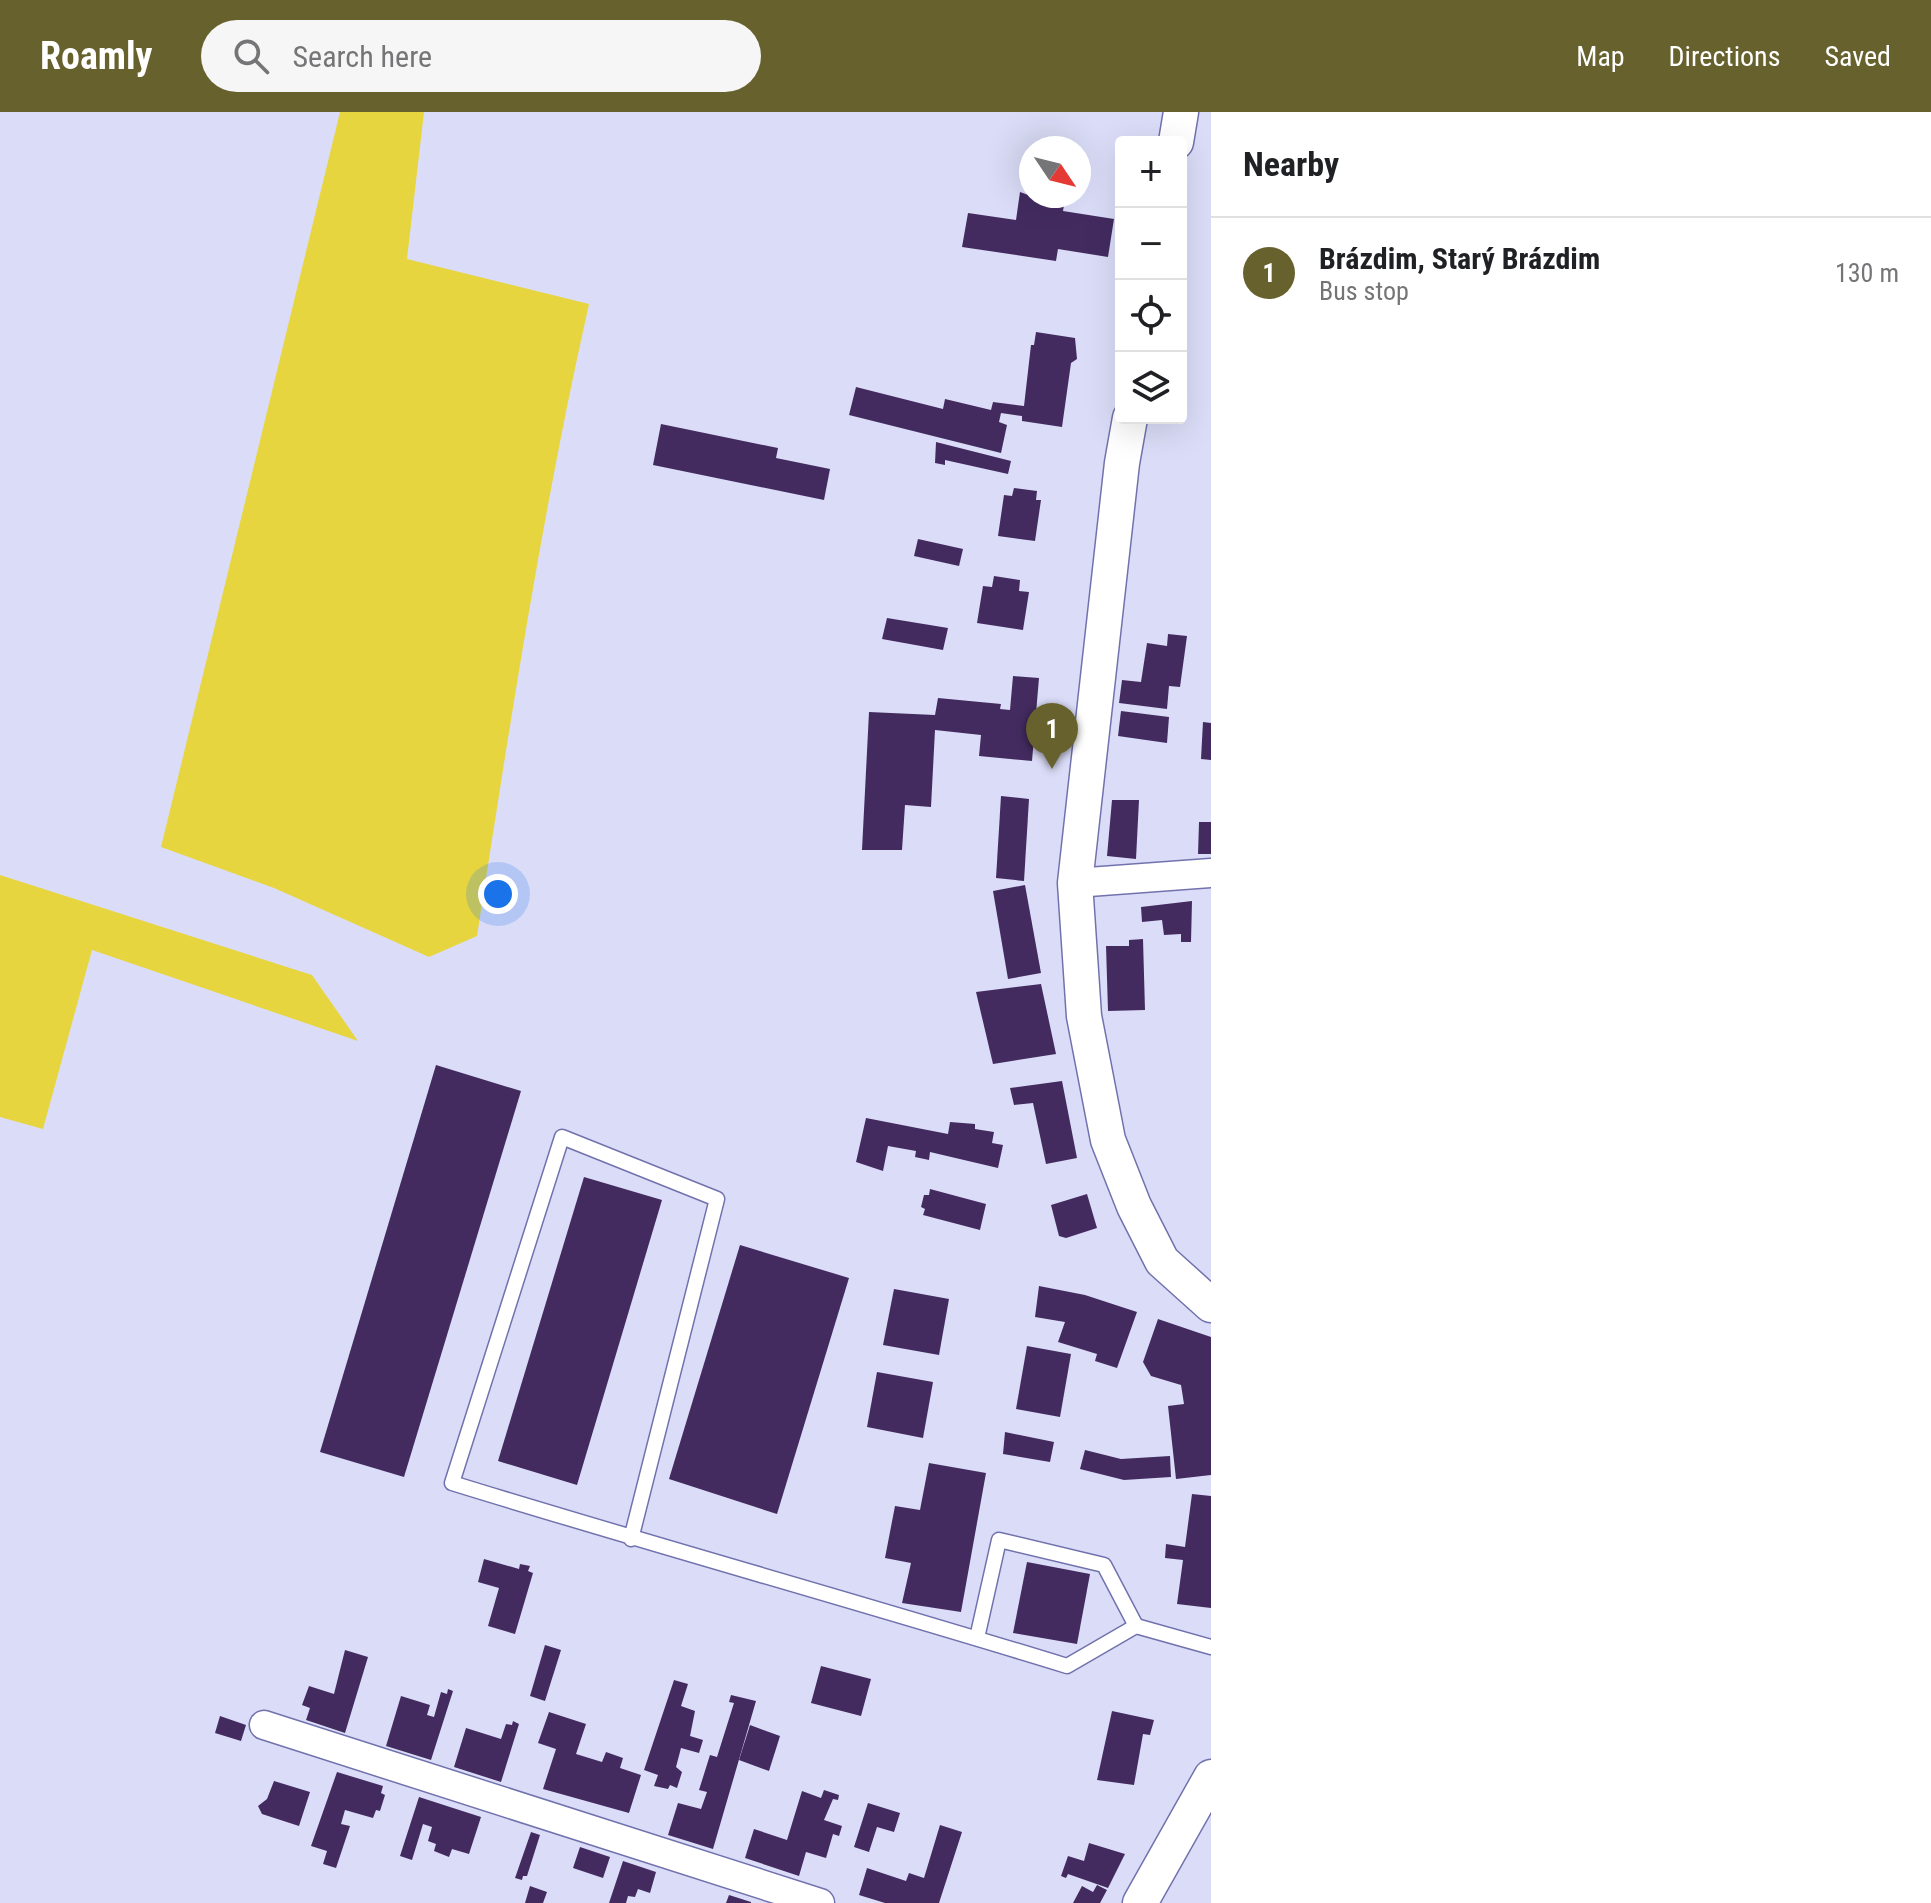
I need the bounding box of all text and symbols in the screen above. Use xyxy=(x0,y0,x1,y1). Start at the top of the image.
search box xyxy=(201,20,761,92)
text: Roamly xyxy=(40,34,153,78)
icon: search xyxy=(229,34,273,78)
text: Search here xyxy=(293,39,432,74)
text: Map xyxy=(1576,40,1625,73)
text: Directions xyxy=(1669,40,1780,73)
text: Saved xyxy=(1824,40,1891,73)
north arrow xyxy=(1019,136,1091,208)
map controls xyxy=(1115,136,1187,424)
button: + xyxy=(1115,136,1187,208)
text: Nearby xyxy=(1243,144,1339,184)
button: − xyxy=(1115,208,1187,280)
text: Brázdim, Starý Brázdim xyxy=(1319,241,1600,276)
text: 1 xyxy=(1262,258,1276,288)
text: 130 m xyxy=(1835,258,1899,288)
text: Bus stop xyxy=(1319,276,1409,306)
button: locate xyxy=(1115,280,1187,352)
button: layers xyxy=(1115,352,1187,424)
pin: 1 xyxy=(1026,703,1078,769)
your location xyxy=(478,874,518,914)

